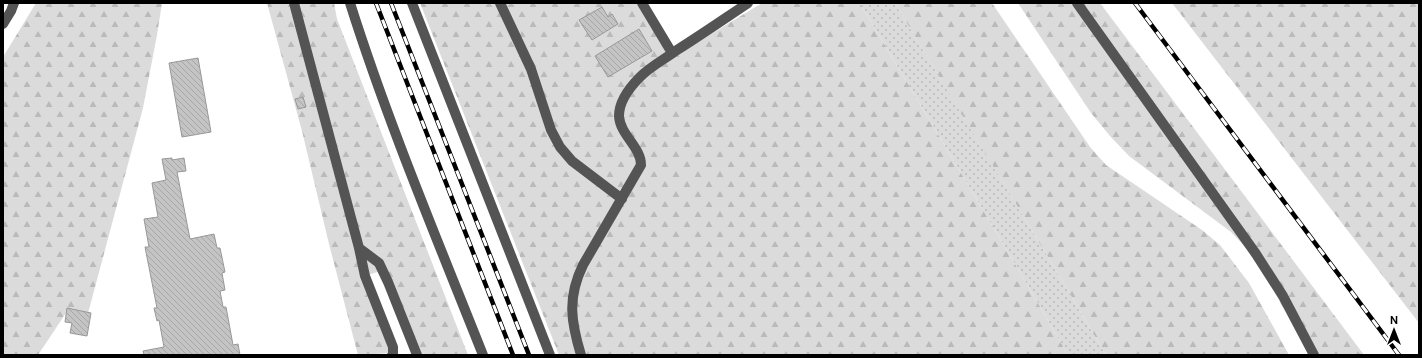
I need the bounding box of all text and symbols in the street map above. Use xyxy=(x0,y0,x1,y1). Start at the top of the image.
north arrow xyxy=(1374,310,1414,350)
text: N xyxy=(1390,313,1398,327)

